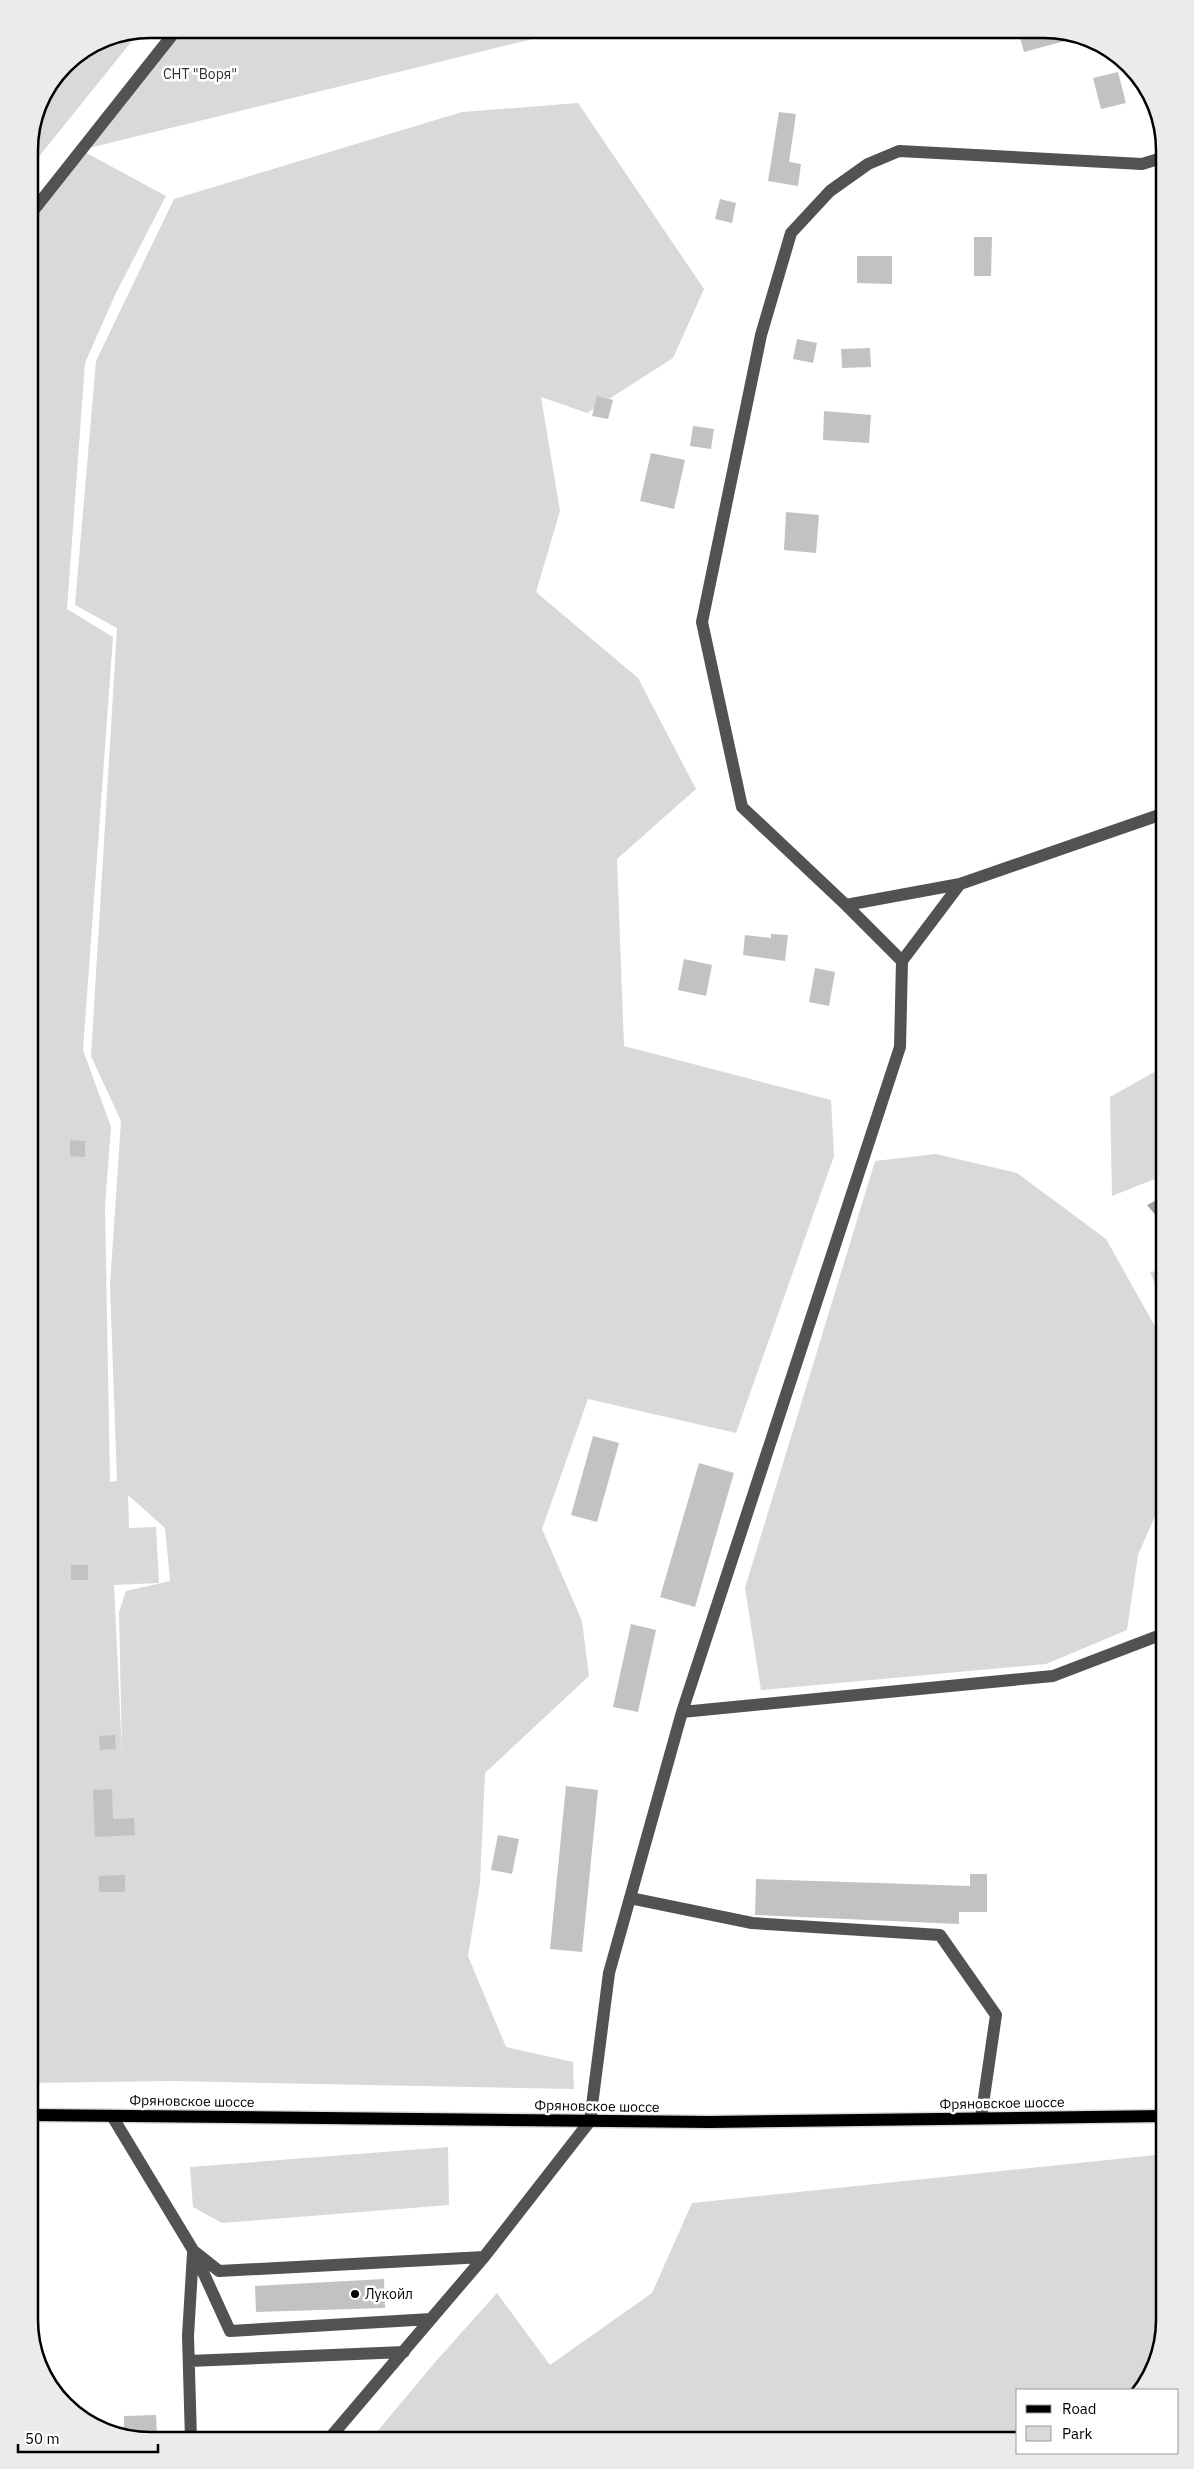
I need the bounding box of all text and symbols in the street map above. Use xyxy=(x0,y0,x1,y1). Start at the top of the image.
park label: СНТ "Воря" xyxy=(163,65,237,83)
street label: Фряновское шоссе xyxy=(129,2091,255,2111)
street label: Фряновское шоссе xyxy=(939,2093,1065,2113)
street label: Фряновское шоссе xyxy=(534,2096,660,2116)
place label: Лукойл xyxy=(365,2285,413,2303)
marker: Лукойл xyxy=(349,2288,361,2300)
legend xyxy=(1016,2389,1179,2454)
text: Road xyxy=(1062,2399,1097,2418)
scale bar xyxy=(18,2422,158,2454)
text: Park xyxy=(1062,2424,1092,2443)
text: 50 m xyxy=(25,2429,60,2448)

